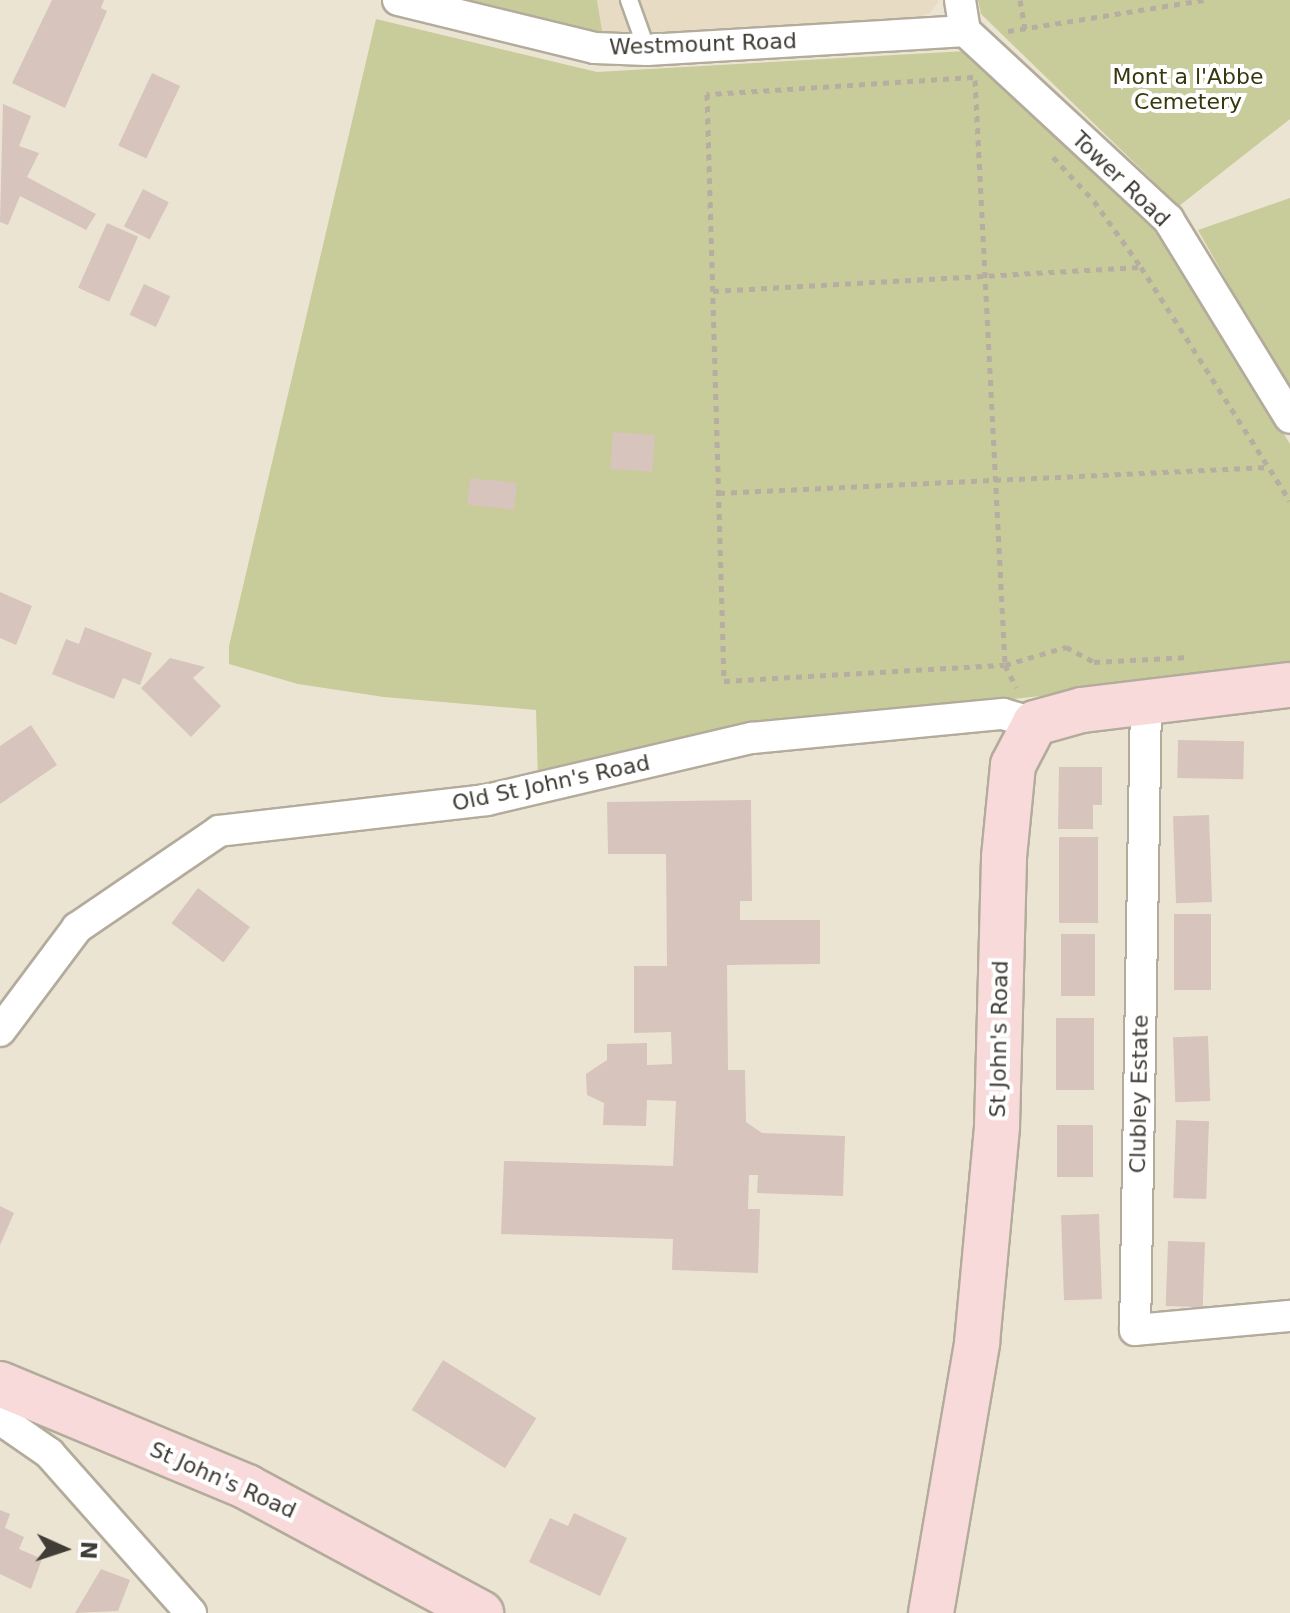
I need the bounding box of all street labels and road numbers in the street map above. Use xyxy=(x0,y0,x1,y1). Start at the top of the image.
street label: Westmount Road xyxy=(609,28,797,60)
street label: Tower Road xyxy=(1067,126,1175,232)
street label: Old St John's Road xyxy=(450,749,652,817)
street label: St John's Road xyxy=(984,960,1014,1118)
street label: Clubley Estate xyxy=(1124,1014,1154,1174)
street label: St John's Road xyxy=(146,1436,300,1524)

